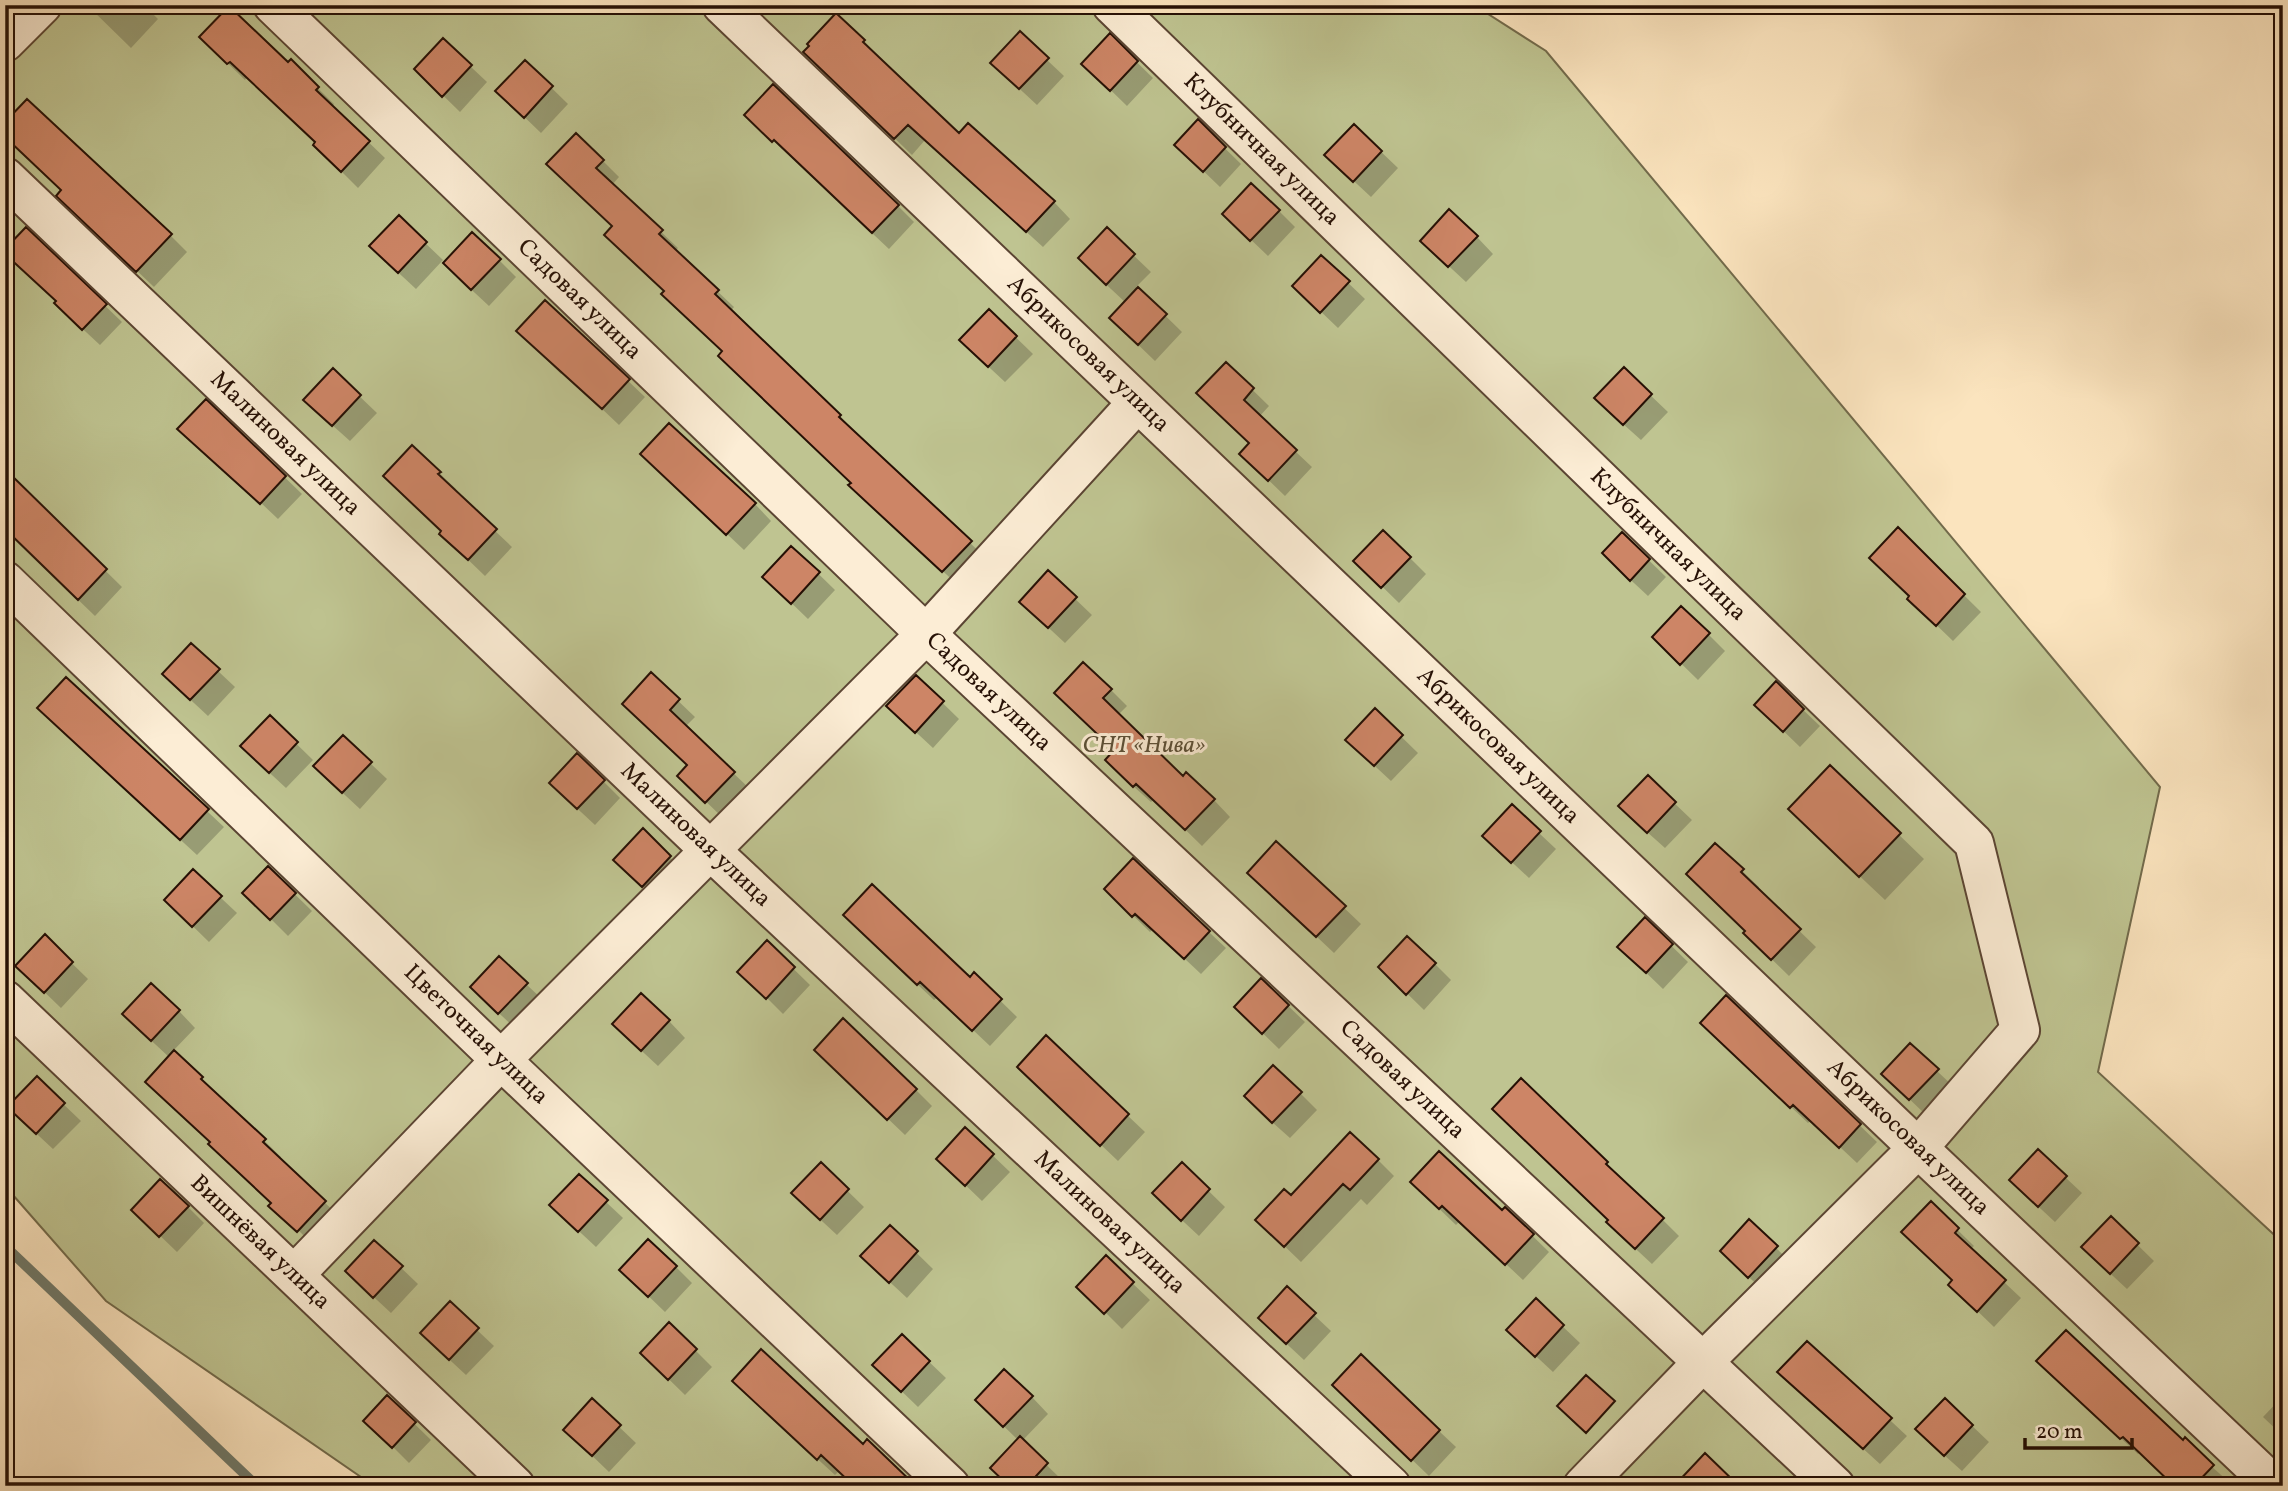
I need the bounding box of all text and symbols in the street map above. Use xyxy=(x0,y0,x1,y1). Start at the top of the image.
street label: Клубничная улица xyxy=(1175,66,1347,234)
street label: Садовая улица xyxy=(509,232,649,368)
street label: Абрикосовая улица xyxy=(999,268,1177,441)
street label: Малиновая улица xyxy=(202,364,368,525)
street label: Клубничная улица xyxy=(1582,461,1754,630)
street label: Садовая улица xyxy=(918,625,1059,760)
street label: Абрикосовая улица xyxy=(1409,660,1587,833)
park label: СНТ «Нива» xyxy=(1083,729,1205,763)
street label: Малиновая улица xyxy=(612,755,778,916)
street label: Цветочная улица xyxy=(395,957,556,1113)
street label: Садовая улица xyxy=(1331,1012,1473,1148)
street label: Абрикосовая улица xyxy=(1818,1052,1997,1224)
street label: Малиновая улица xyxy=(1026,1143,1193,1303)
street label: Вишнёвая улица xyxy=(182,1167,338,1318)
scale bar xyxy=(2025,1407,2132,1451)
text: 20 m xyxy=(2036,1418,2082,1447)

